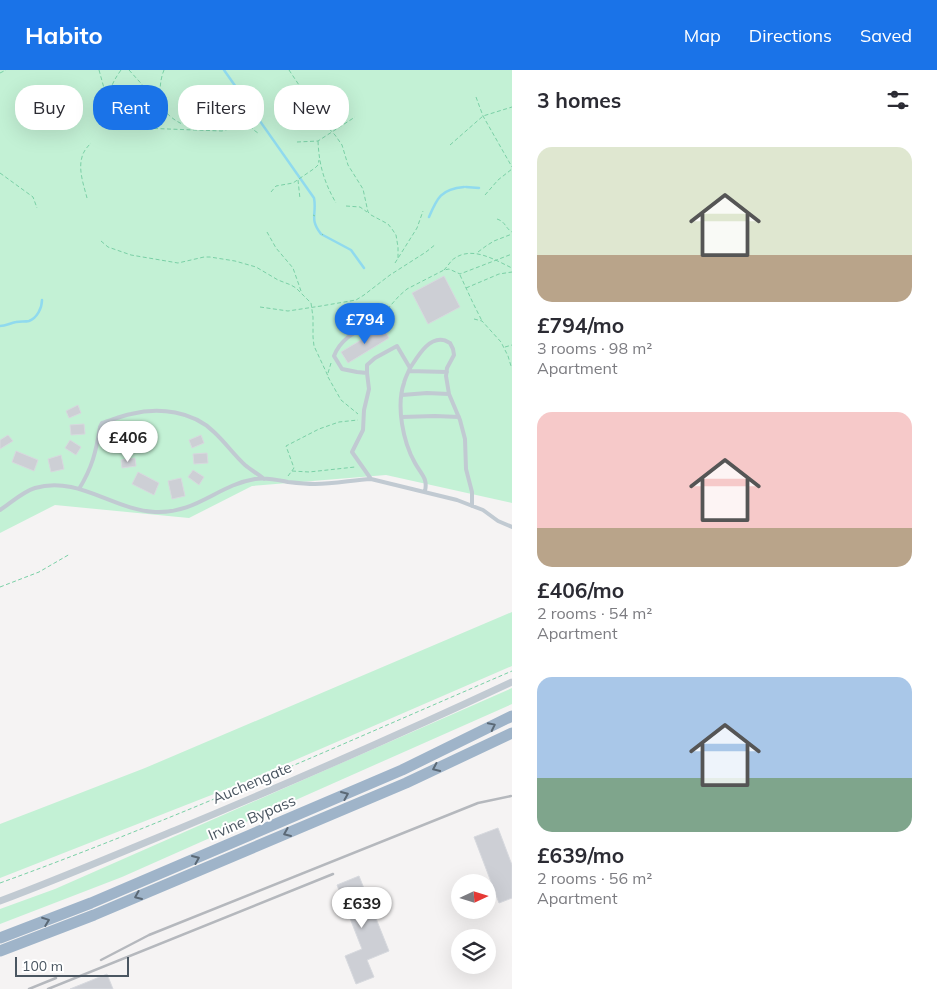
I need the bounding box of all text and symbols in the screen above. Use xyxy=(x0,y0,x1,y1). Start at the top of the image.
text: Habito xyxy=(25,20,103,50)
text: Map xyxy=(684,24,721,47)
text: Directions xyxy=(749,24,832,47)
text: Saved xyxy=(860,24,912,47)
chip: Buy xyxy=(15,85,83,130)
chip: Rent xyxy=(93,85,168,130)
chip: Filters xyxy=(178,85,264,130)
chip: New xyxy=(274,85,349,130)
icon: filters xyxy=(884,86,912,114)
text: 3 homes xyxy=(537,87,621,113)
icon: home xyxy=(680,180,770,270)
pin: £794 xyxy=(335,302,395,345)
text: £794 xyxy=(346,309,384,329)
text: £794/mo xyxy=(537,312,624,338)
text: 3 rooms · 98 m² xyxy=(537,338,652,358)
text: Apartment xyxy=(537,358,618,378)
pin: £406 xyxy=(98,420,158,463)
text: £406 xyxy=(109,427,147,447)
icon: home xyxy=(680,445,770,535)
text: £406/mo xyxy=(537,577,624,603)
text: 2 rooms · 54 m² xyxy=(537,603,652,623)
text: Apartment xyxy=(537,623,618,643)
icon: home xyxy=(680,710,770,800)
one-way arrow xyxy=(487,722,496,732)
street label: Auchengate xyxy=(209,757,294,808)
one-way arrow xyxy=(432,762,441,773)
one-way arrow xyxy=(340,790,349,801)
street label: Irvine Bypass xyxy=(205,791,298,844)
one-way arrow xyxy=(283,827,292,837)
text: £639/mo xyxy=(537,842,624,868)
one-way arrow xyxy=(191,854,200,865)
text: 2 rooms · 56 m² xyxy=(537,868,652,888)
north arrow xyxy=(451,874,496,919)
map controls xyxy=(451,874,496,974)
pin: £639 xyxy=(332,886,392,929)
text: Apartment xyxy=(537,888,618,908)
one-way arrow xyxy=(134,890,143,901)
text: £639 xyxy=(343,893,381,913)
one-way arrow xyxy=(41,917,49,927)
button: layers xyxy=(451,929,496,974)
scale bar xyxy=(15,954,129,977)
text: 100 m xyxy=(22,957,63,975)

